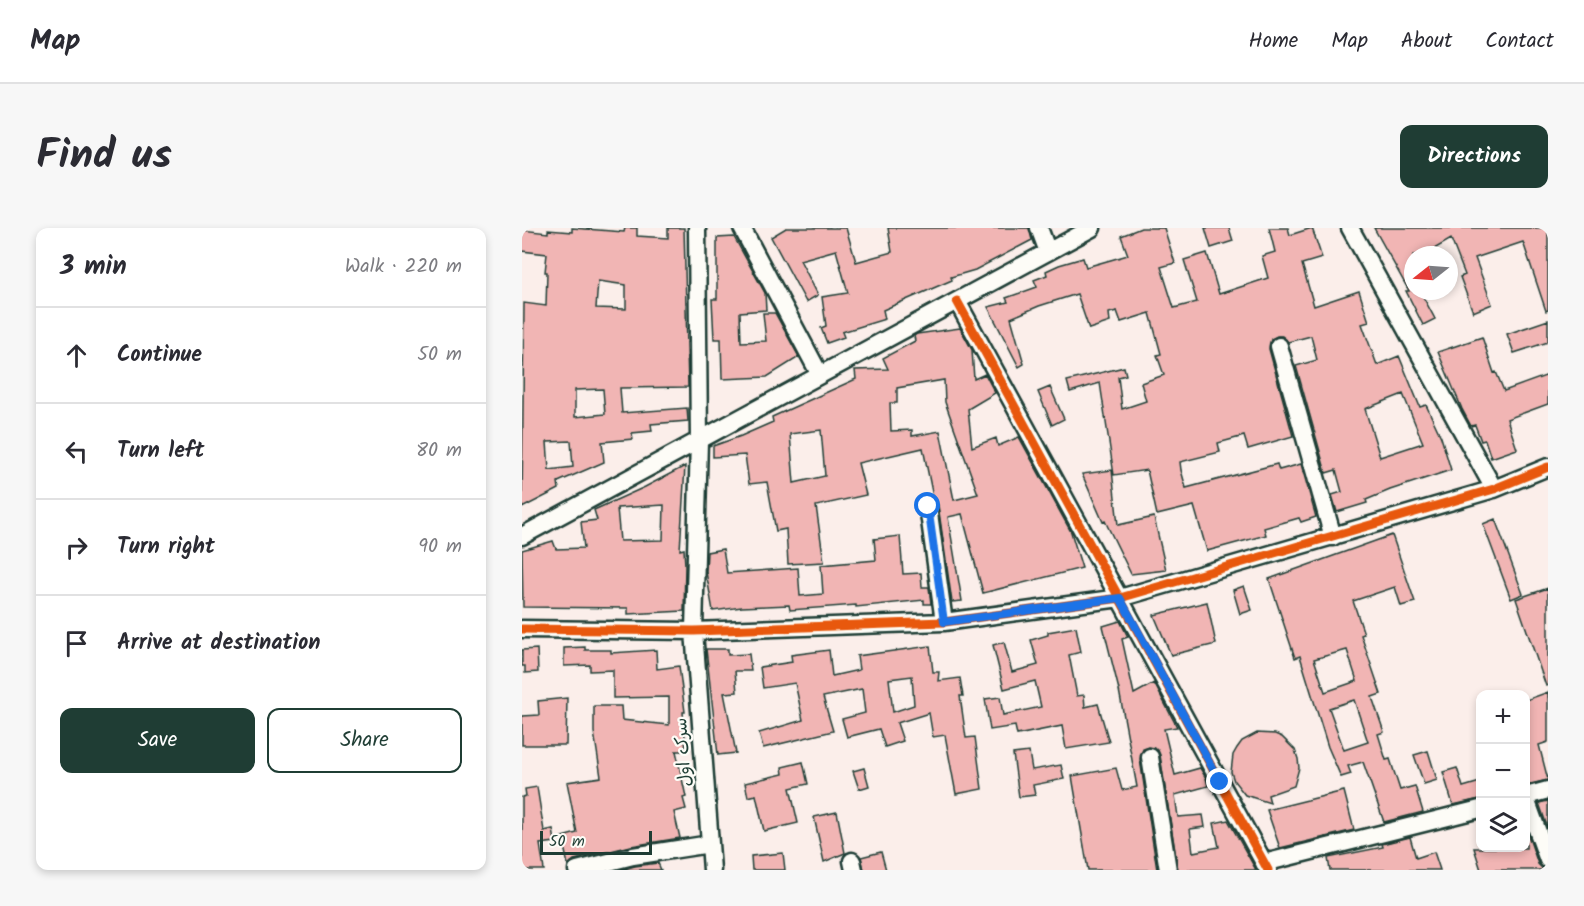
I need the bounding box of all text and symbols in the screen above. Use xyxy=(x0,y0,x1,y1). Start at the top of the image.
text: Map xyxy=(30,19,81,64)
text: Home xyxy=(1249,25,1298,58)
text: Map xyxy=(1331,25,1368,58)
text: About xyxy=(1401,25,1452,58)
text: Contact xyxy=(1485,25,1554,58)
text: Find us xyxy=(36,123,172,190)
button: Directions xyxy=(1400,125,1548,188)
text: 3 min xyxy=(60,246,127,288)
north arrow xyxy=(1404,246,1458,300)
text: Walk · 220 m xyxy=(345,251,462,283)
text: Continue xyxy=(117,338,202,373)
icon: ahead xyxy=(60,339,93,372)
text: 50 m xyxy=(417,339,462,371)
text: Turn left xyxy=(117,434,204,469)
icon: left xyxy=(60,435,93,468)
text: 80 m xyxy=(416,435,462,467)
route start xyxy=(914,492,940,518)
text: Turn right xyxy=(117,530,215,565)
icon: right xyxy=(60,531,93,564)
text: 90 m xyxy=(418,531,462,563)
text: Arrive at destination xyxy=(117,626,320,661)
icon: arrive xyxy=(60,627,93,660)
map controls xyxy=(1476,690,1530,852)
button: + xyxy=(1476,690,1530,744)
button: Save xyxy=(60,708,255,773)
button: Share xyxy=(267,708,462,773)
street label: سرک اول xyxy=(667,717,701,787)
button: − xyxy=(1476,744,1530,798)
route end xyxy=(1206,768,1232,794)
button: layers xyxy=(1476,798,1530,852)
scale bar xyxy=(540,828,652,856)
text: 50 m xyxy=(549,829,585,854)

